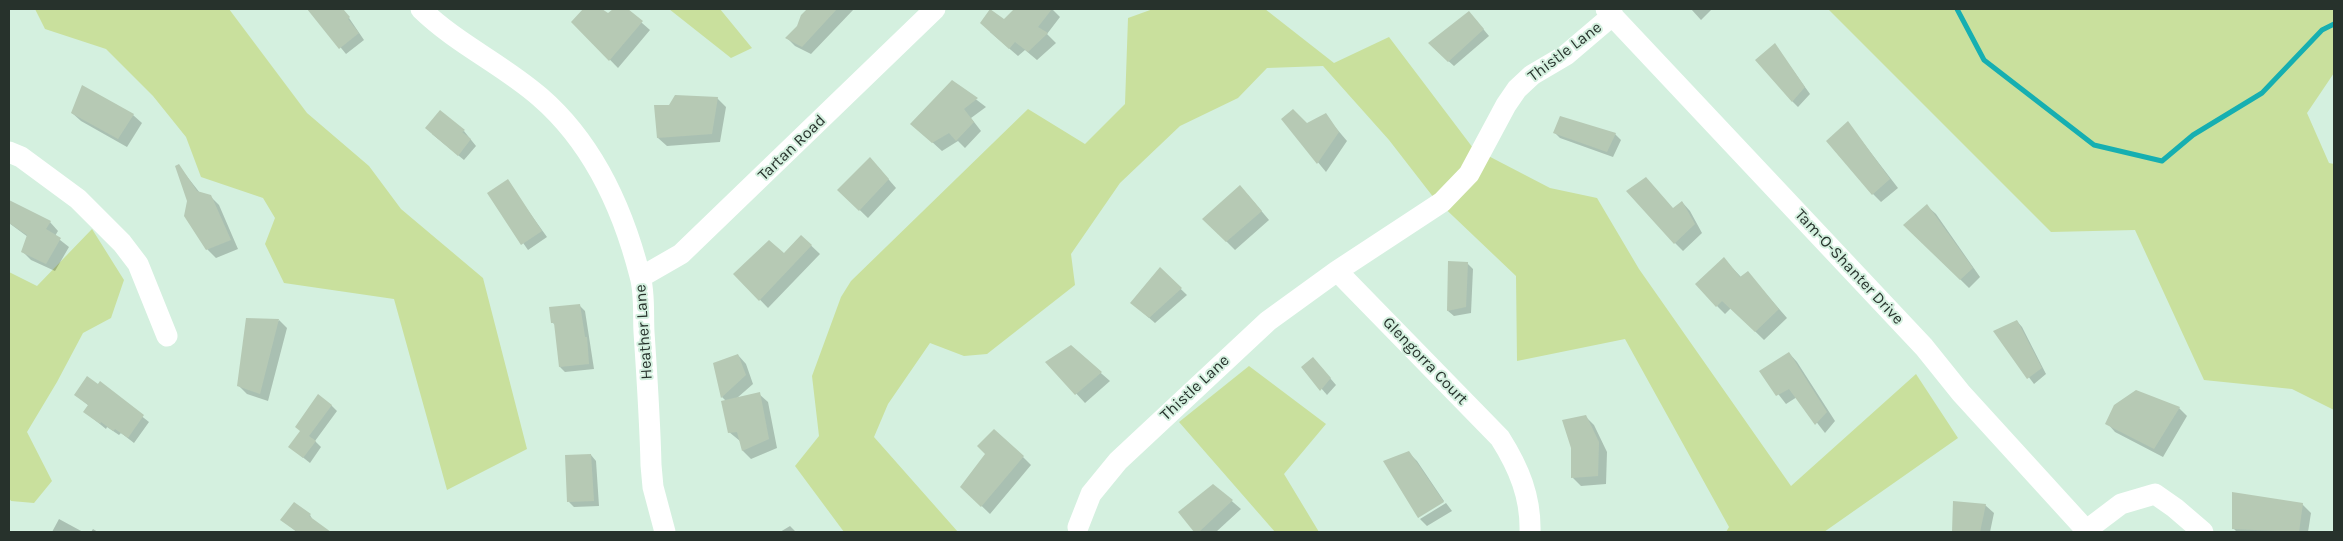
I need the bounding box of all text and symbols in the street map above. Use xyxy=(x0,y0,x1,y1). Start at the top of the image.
street label: Thistle Lane xyxy=(1524,18,1606,86)
street label: Tartan Road xyxy=(754,111,830,185)
street label: Tam-O-Shanter Drive xyxy=(1791,205,1907,329)
street label: Heather Lane xyxy=(631,284,657,380)
street label: Glengorra Court xyxy=(1378,313,1472,409)
street label: Thistle Lane xyxy=(1156,351,1234,425)

